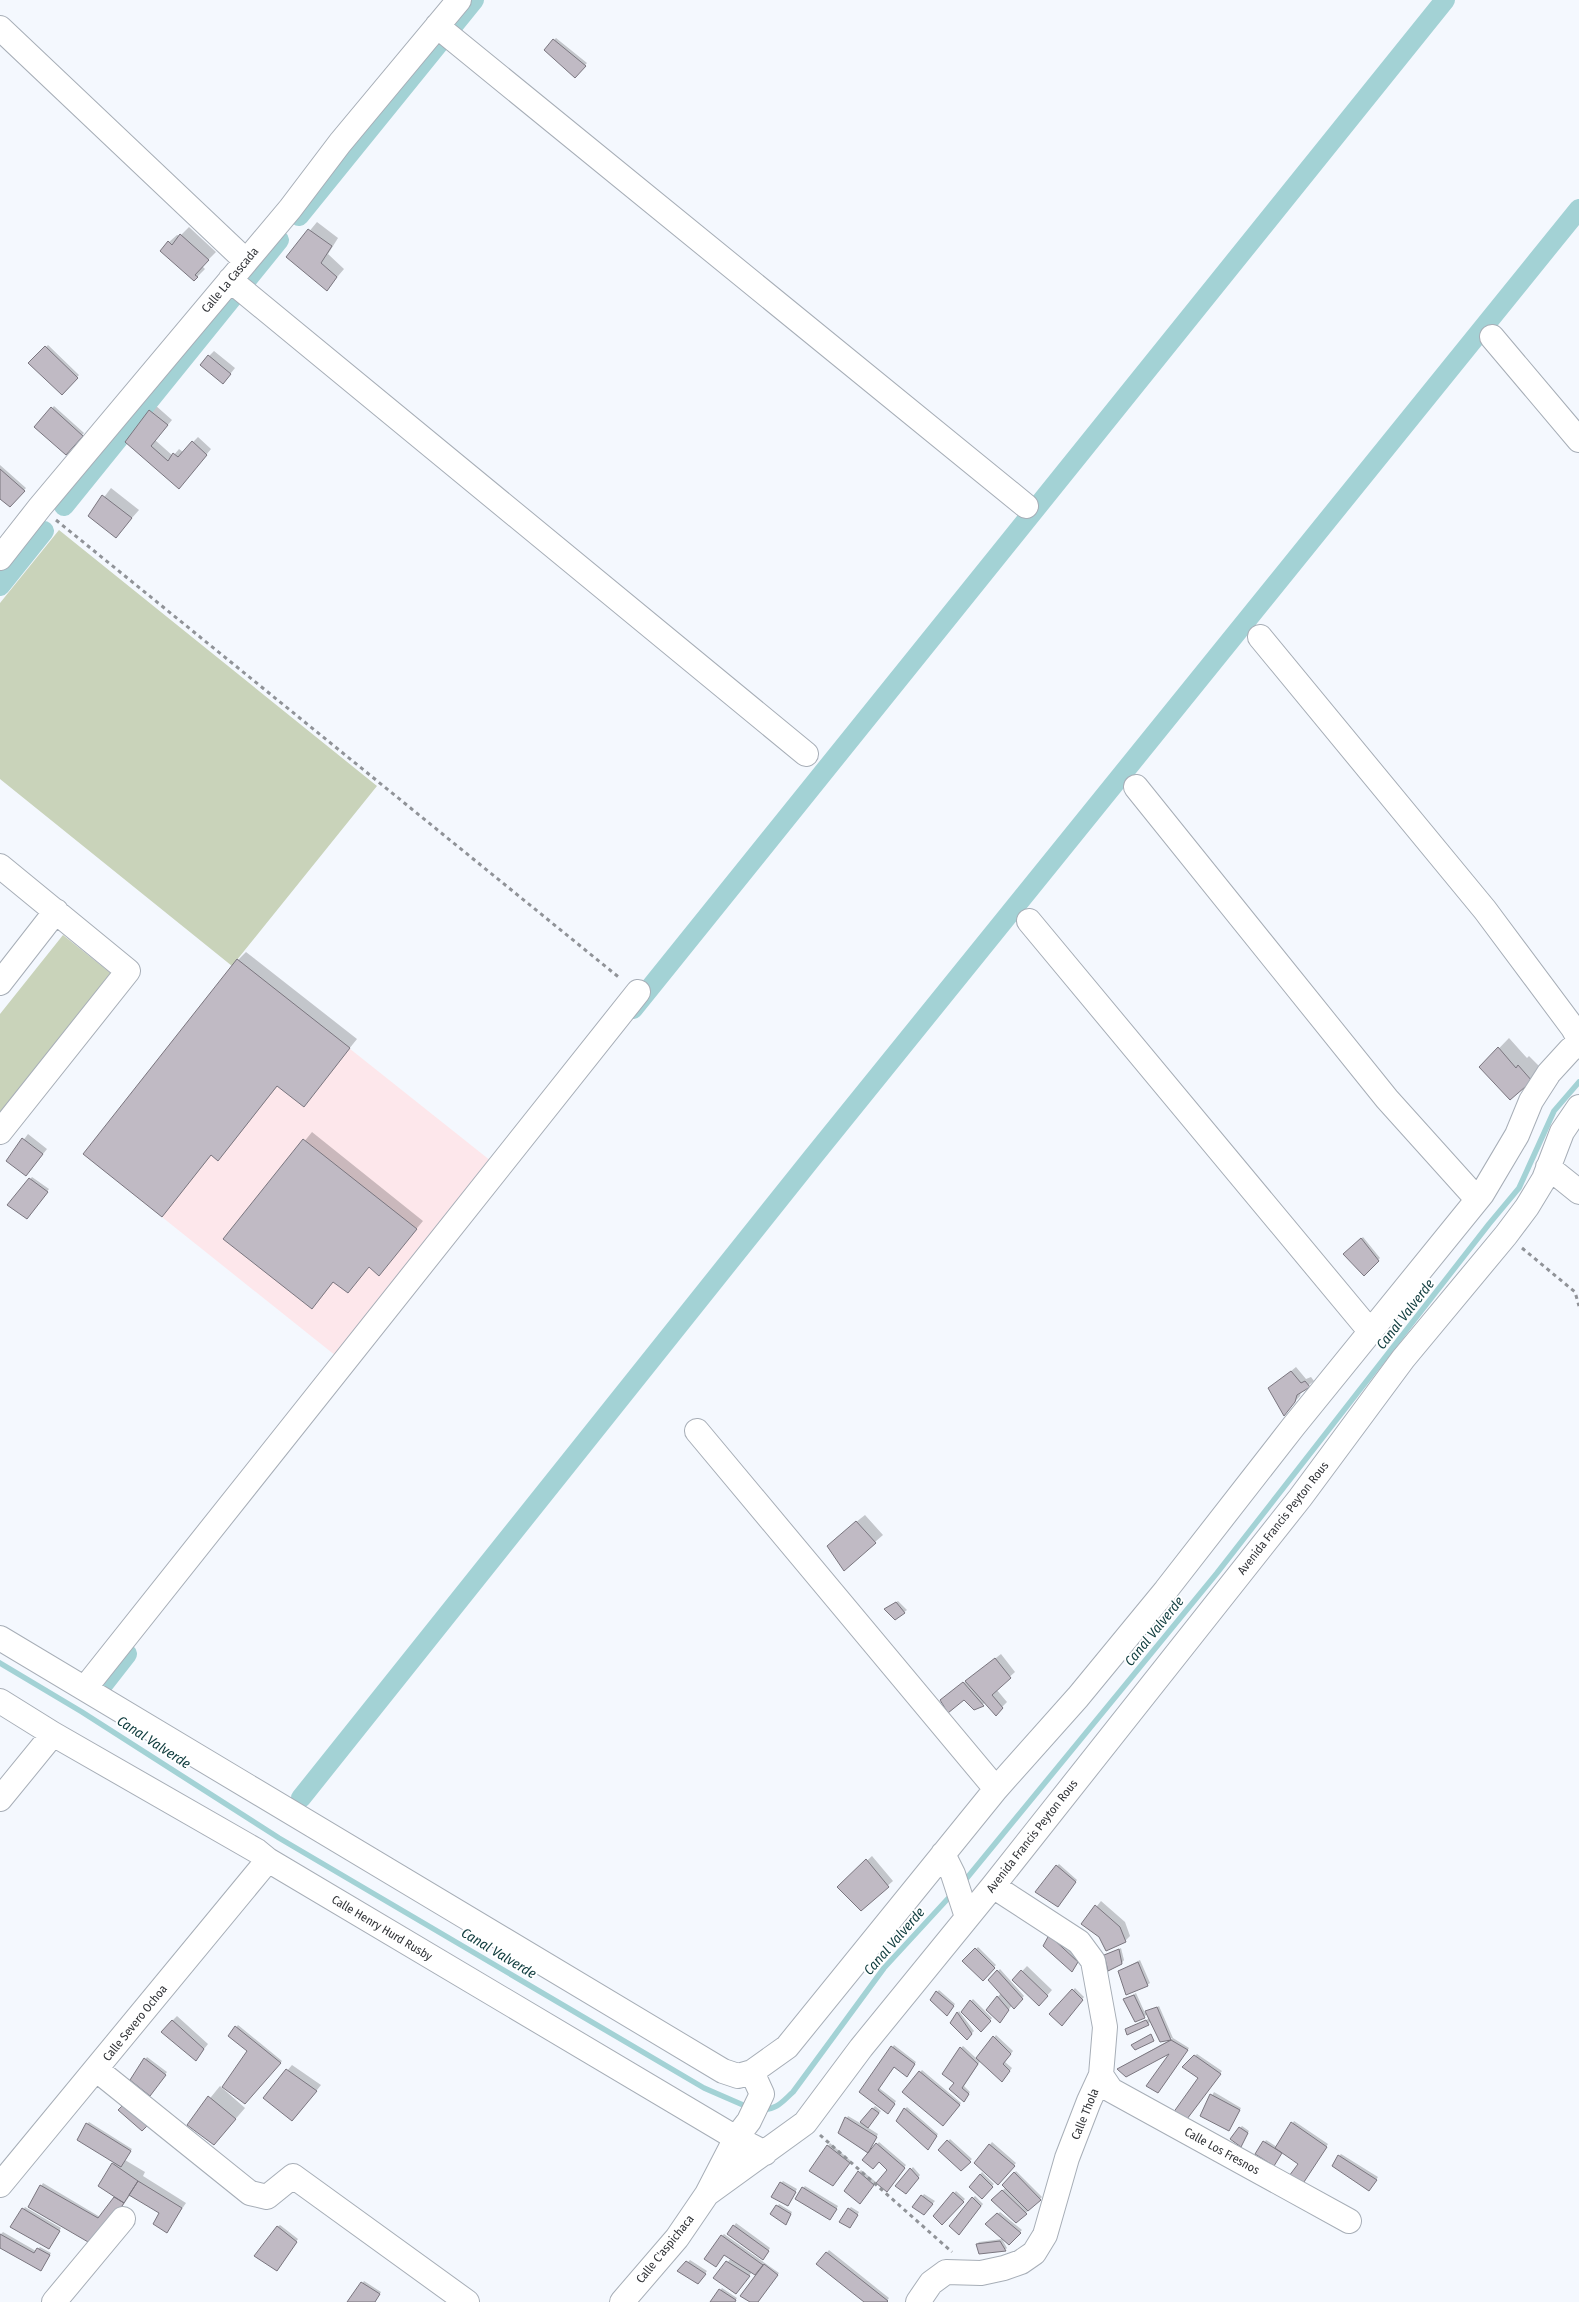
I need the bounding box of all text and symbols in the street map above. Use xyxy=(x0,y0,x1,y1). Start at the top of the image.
street label: Calle La Cascada xyxy=(199,244,261,315)
water label: Canal Valverde xyxy=(1373,1276,1438,1353)
street label: Avenida Francis Peyton Rous xyxy=(1235,1459,1331,1577)
water label: Canal Valverde xyxy=(1121,1593,1188,1669)
water label: Canal Valverde xyxy=(114,1712,194,1773)
street label: Avenida Francis Peyton Rous xyxy=(984,1777,1080,1895)
street label: Calle Henry Hurd Rusby xyxy=(329,1892,435,1964)
water label: Canal Valverde xyxy=(860,1904,929,1979)
water label: Canal Valverde xyxy=(458,1924,540,1983)
street label: Calle Severo Ochoa xyxy=(100,1982,170,2064)
street label: Calle Thola xyxy=(1068,2086,1102,2142)
street label: Calle Los Fresnos xyxy=(1182,2125,1262,2177)
street label: Calle C'aspichaca xyxy=(633,2212,697,2286)

